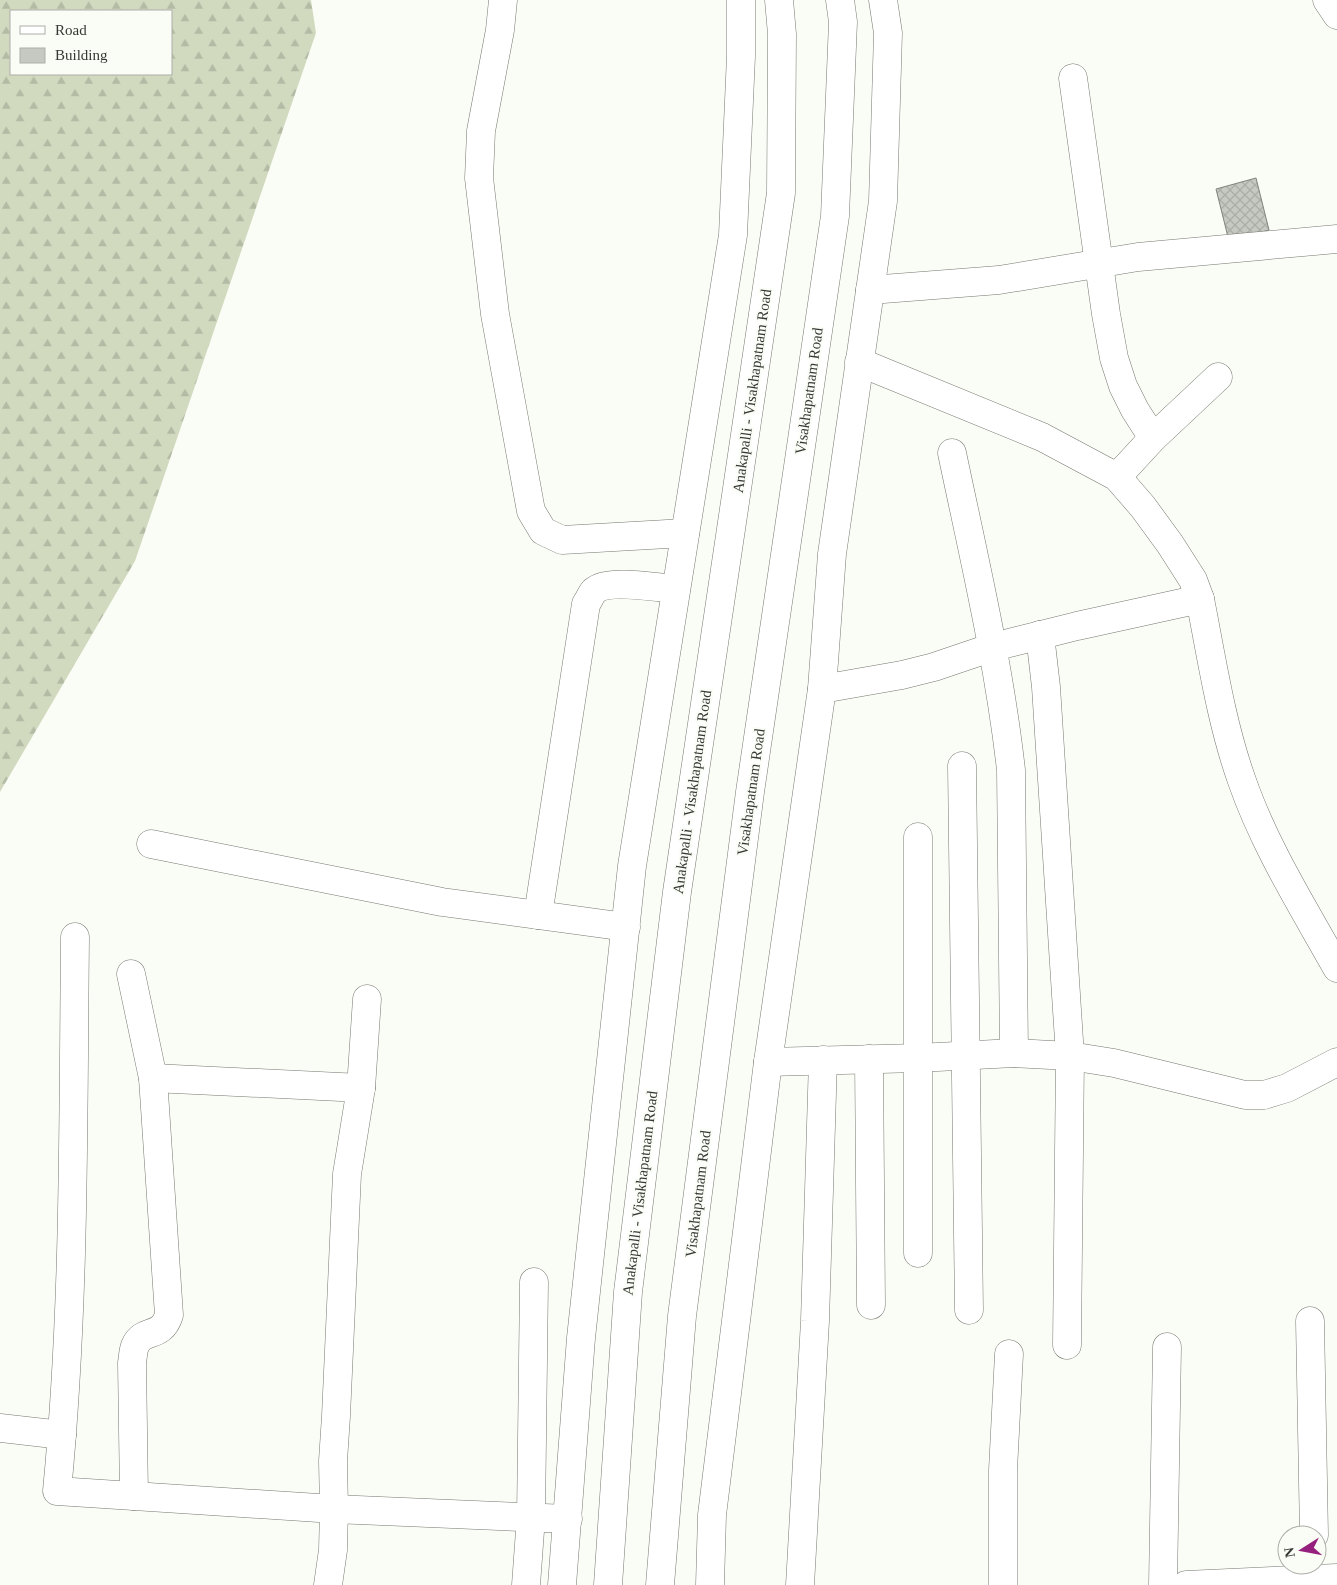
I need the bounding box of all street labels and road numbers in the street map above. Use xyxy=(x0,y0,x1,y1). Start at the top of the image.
street label: Anakapalli - Visakhapatnam Road xyxy=(730,287,774,494)
street label: Visakhapatnam Road xyxy=(792,326,826,455)
street label: Anakapalli - Visakhapatnam Road xyxy=(670,688,714,895)
street label: Visakhapatnam Road xyxy=(734,727,768,856)
street label: Anakapalli - Visakhapatnam Road xyxy=(620,1089,661,1296)
street label: Visakhapatnam Road xyxy=(682,1129,714,1258)

